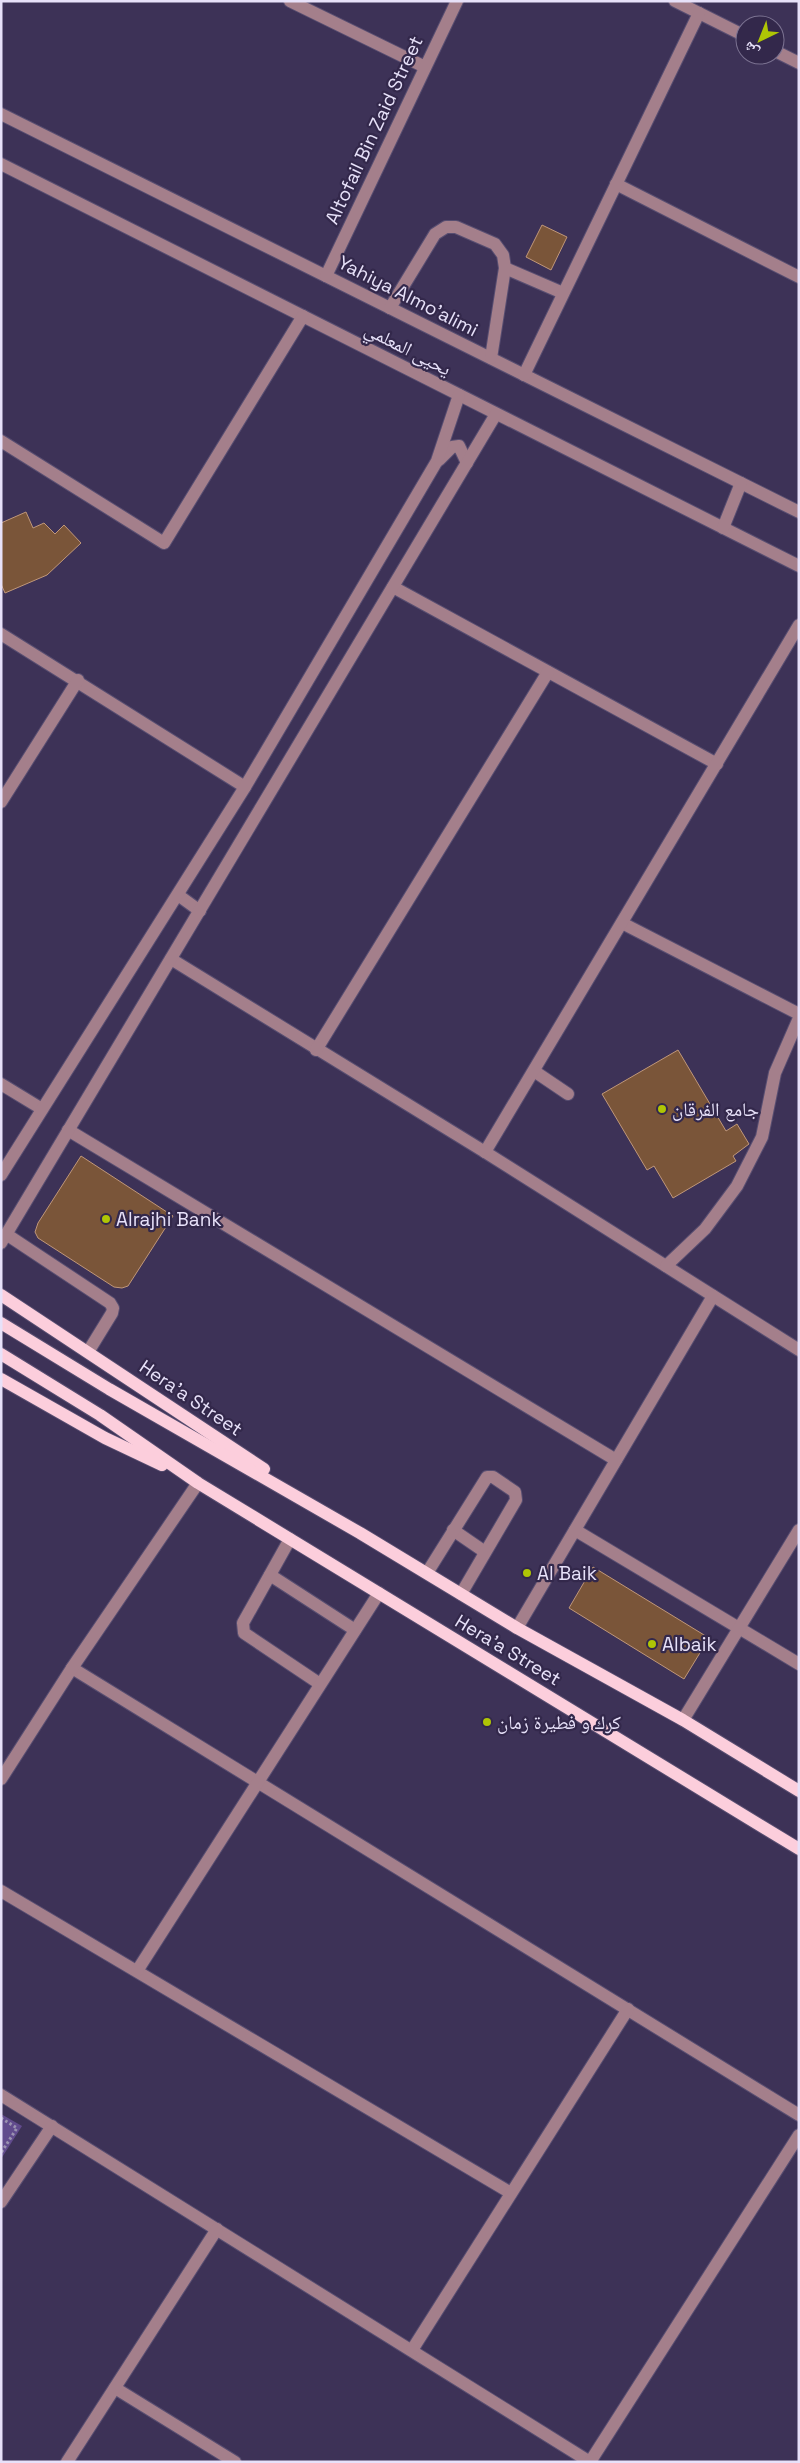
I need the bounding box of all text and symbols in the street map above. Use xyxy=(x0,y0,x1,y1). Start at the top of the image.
north arrow xyxy=(735,15,785,65)
street label: Altofail Bin Zaid Street xyxy=(319,32,429,228)
text: ش xyxy=(739,38,763,61)
street label: Yahiya Almo'alimi xyxy=(334,250,482,342)
street label: يحيى المعلمي xyxy=(359,317,456,384)
place label: جامع الفرقان xyxy=(672,1097,759,1122)
marker: جامع الفرقان xyxy=(656,1103,668,1115)
place label: Alrajhi Bank xyxy=(116,1207,222,1232)
marker: Alrajhi Bank xyxy=(100,1213,112,1225)
street label: Hera'a Street xyxy=(135,1354,247,1442)
place label: Al Baik xyxy=(537,1561,597,1586)
marker: Al Baik xyxy=(521,1567,533,1579)
street label: Hera'a Street xyxy=(450,1609,566,1691)
place label: Albaik xyxy=(662,1632,717,1657)
marker: Albaik xyxy=(646,1638,658,1650)
place label: كرك و فطيرة زمان xyxy=(497,1710,621,1735)
marker: كرك و فطيرة زمان xyxy=(481,1716,493,1728)

